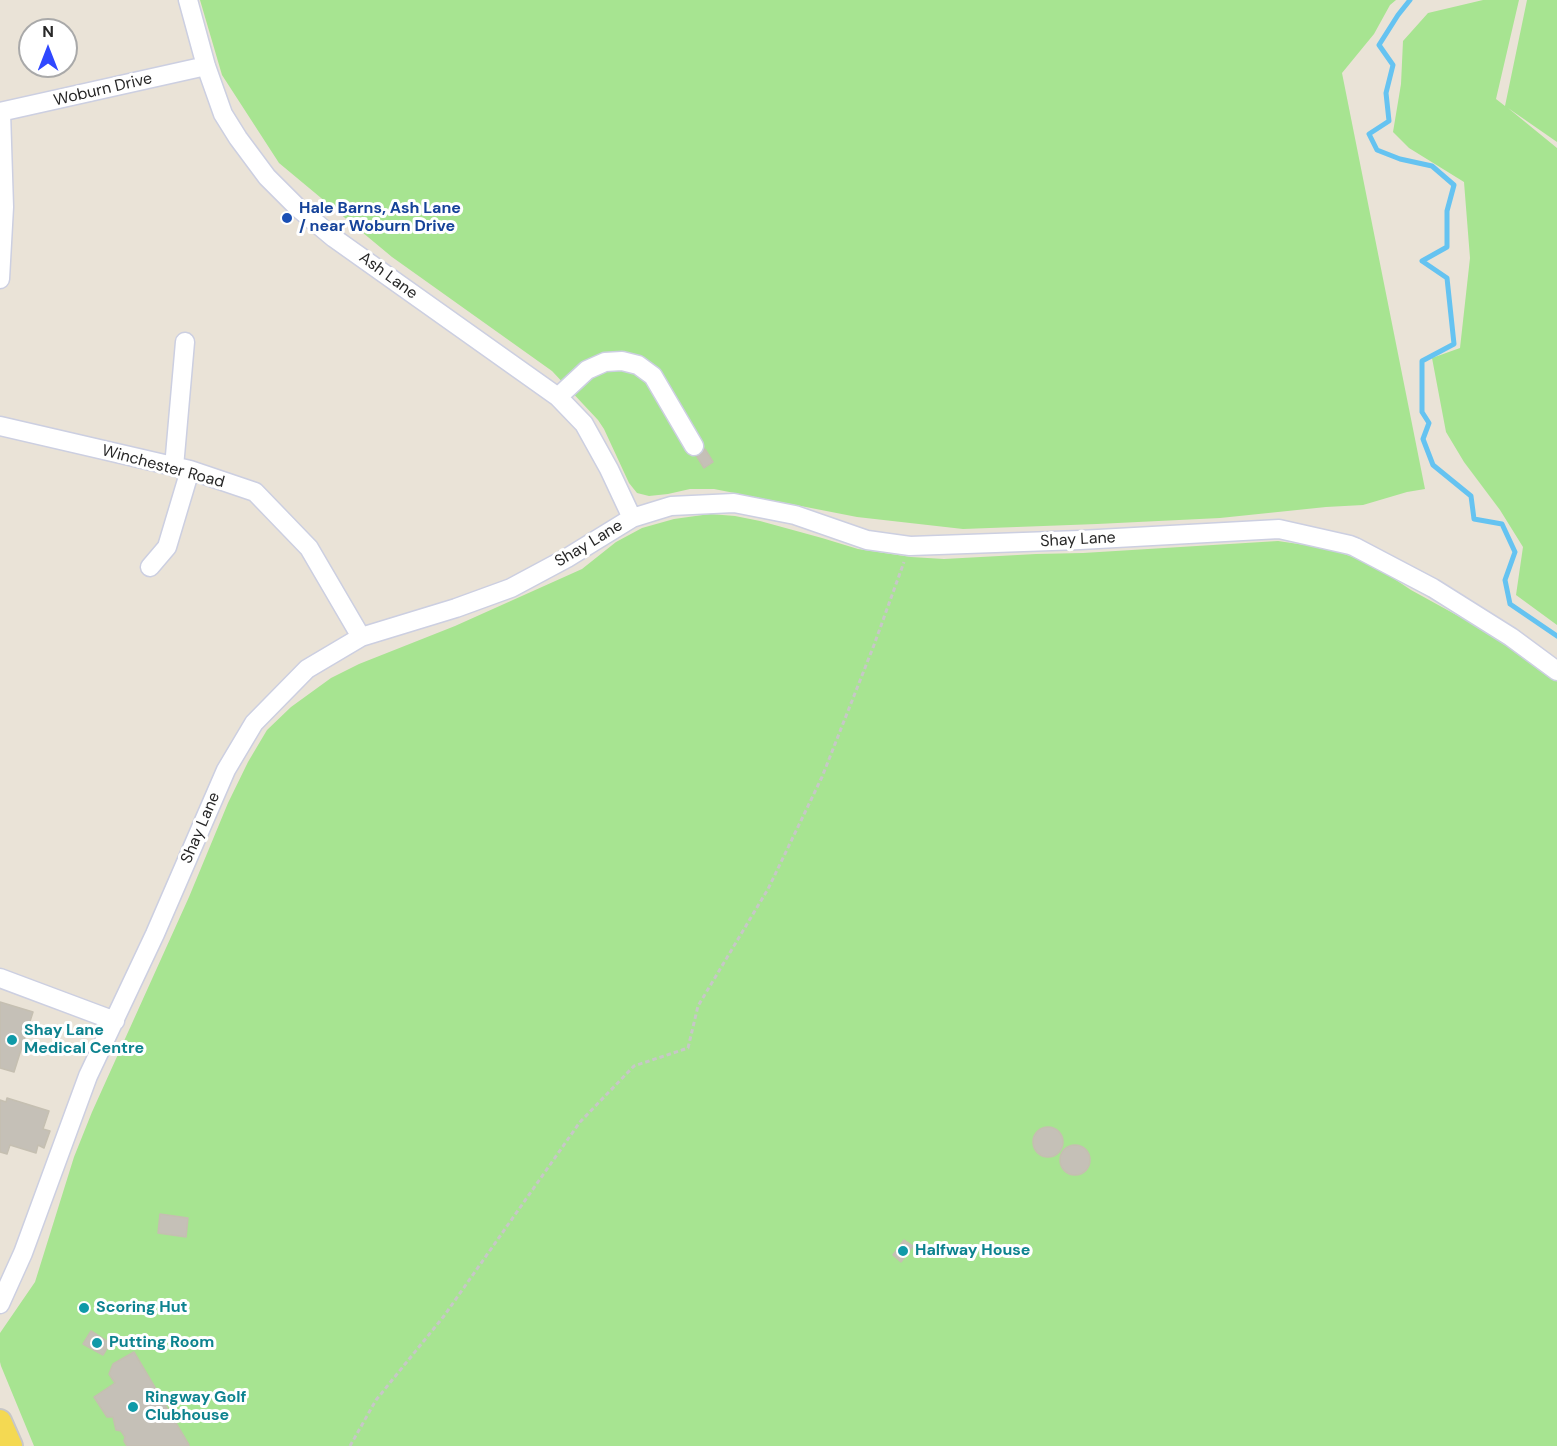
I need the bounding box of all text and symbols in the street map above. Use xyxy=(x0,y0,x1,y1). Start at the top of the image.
north arrow xyxy=(18,18,78,78)
text: N xyxy=(42,21,54,42)
street label: Woburn Drive xyxy=(52,69,154,111)
place label: Hale Barns, Ash Lane / near Woburn Drive xyxy=(299,199,461,237)
marker: Hale Barns, Ash Lane / near Woburn Drive xyxy=(280,211,294,225)
street label: Ash Lane xyxy=(355,248,421,304)
street label: Winchester Road xyxy=(100,441,226,493)
street label: Shay Lane xyxy=(552,516,626,572)
street label: Shay Lane xyxy=(1040,528,1116,552)
street label: Shay Lane xyxy=(177,789,225,867)
place label: Shay Lane Medical Centre xyxy=(24,1021,144,1059)
marker: Shay Lane Medical Centre xyxy=(5,1033,19,1047)
place label: Halfway House xyxy=(915,1241,1030,1261)
marker: Halfway House xyxy=(896,1244,910,1258)
place label: Scoring Hut xyxy=(96,1298,187,1318)
marker: Scoring Hut xyxy=(77,1301,91,1315)
place label: Putting Room xyxy=(109,1333,214,1353)
marker: Putting Room xyxy=(90,1336,104,1350)
place label: Ringway Golf Clubhouse xyxy=(145,1388,247,1426)
marker: Ringway Golf Clubhouse xyxy=(126,1400,140,1414)

